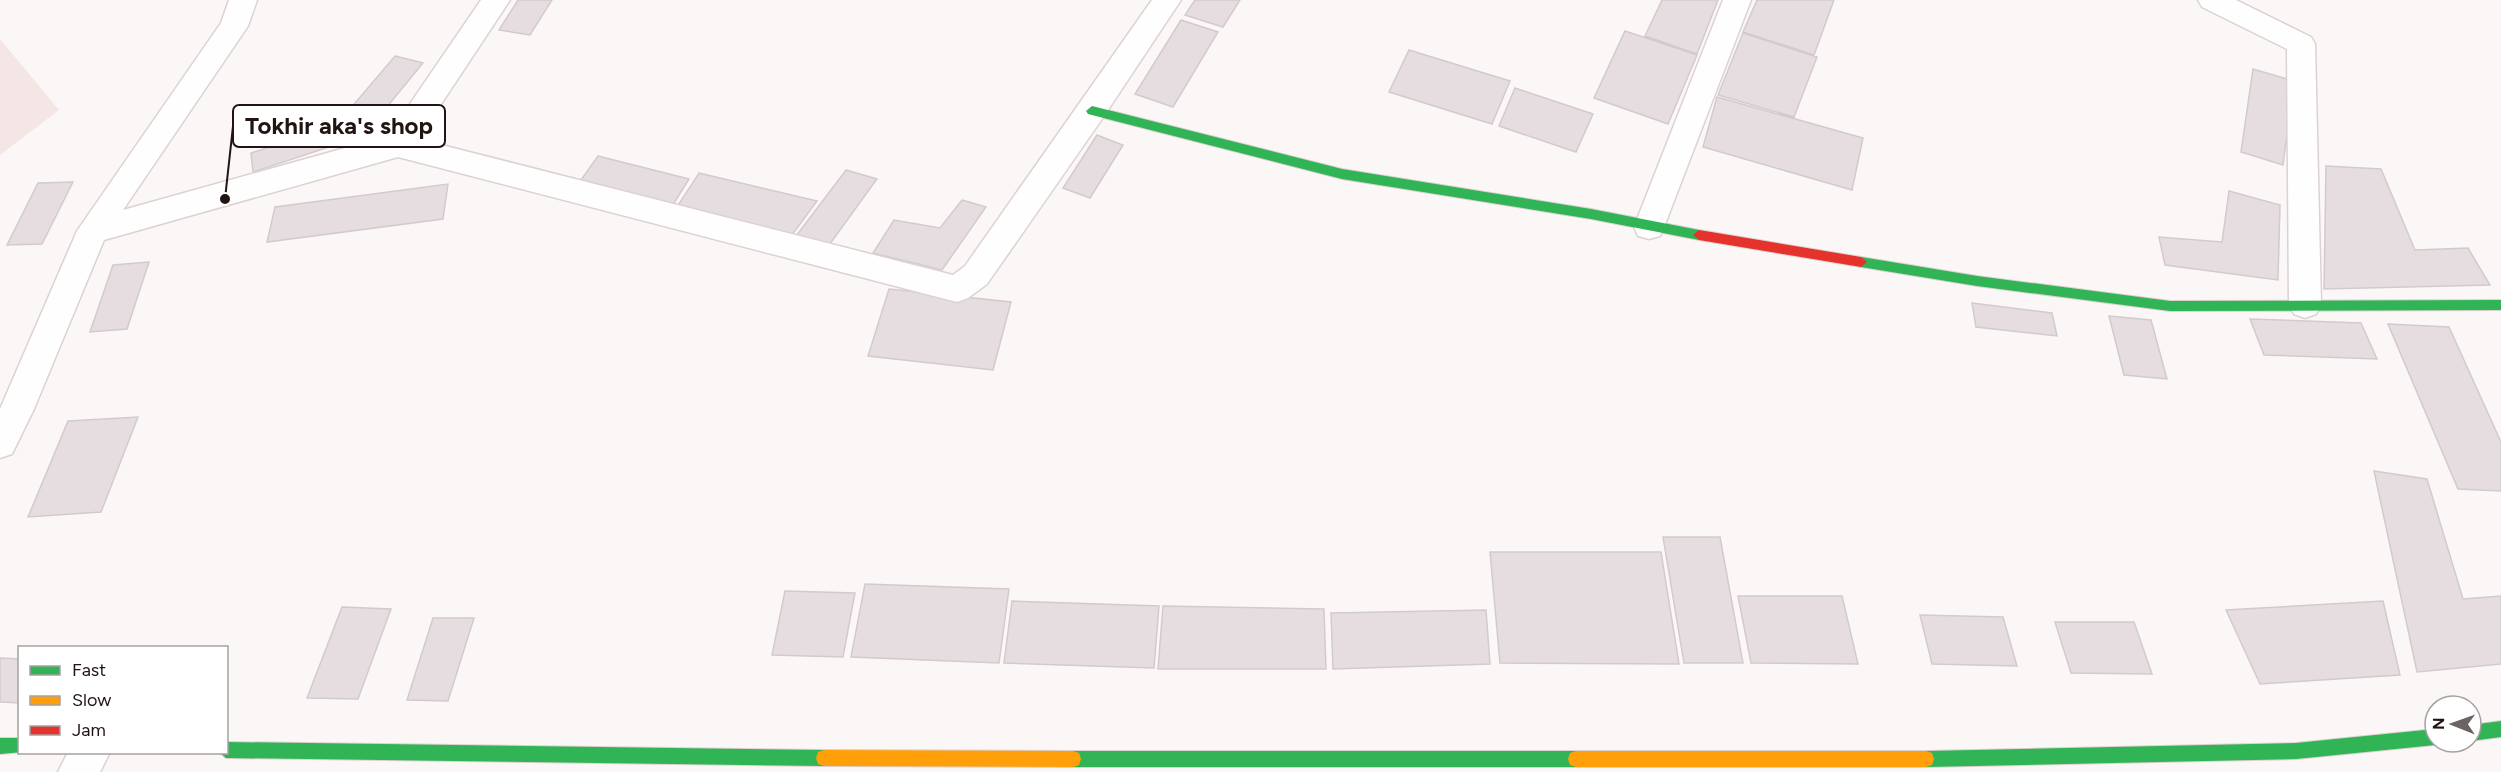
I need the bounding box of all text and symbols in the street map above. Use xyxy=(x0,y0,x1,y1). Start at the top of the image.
callout: Tokhir aka's shop xyxy=(233,105,445,147)
text: Tokhir aka's shop xyxy=(245,111,433,140)
legend xyxy=(18,646,228,754)
text: Fast xyxy=(72,659,106,681)
text: Slow xyxy=(72,689,111,711)
north arrow xyxy=(2423,694,2483,754)
text: N xyxy=(2429,717,2448,730)
text: Jam xyxy=(72,719,106,741)

